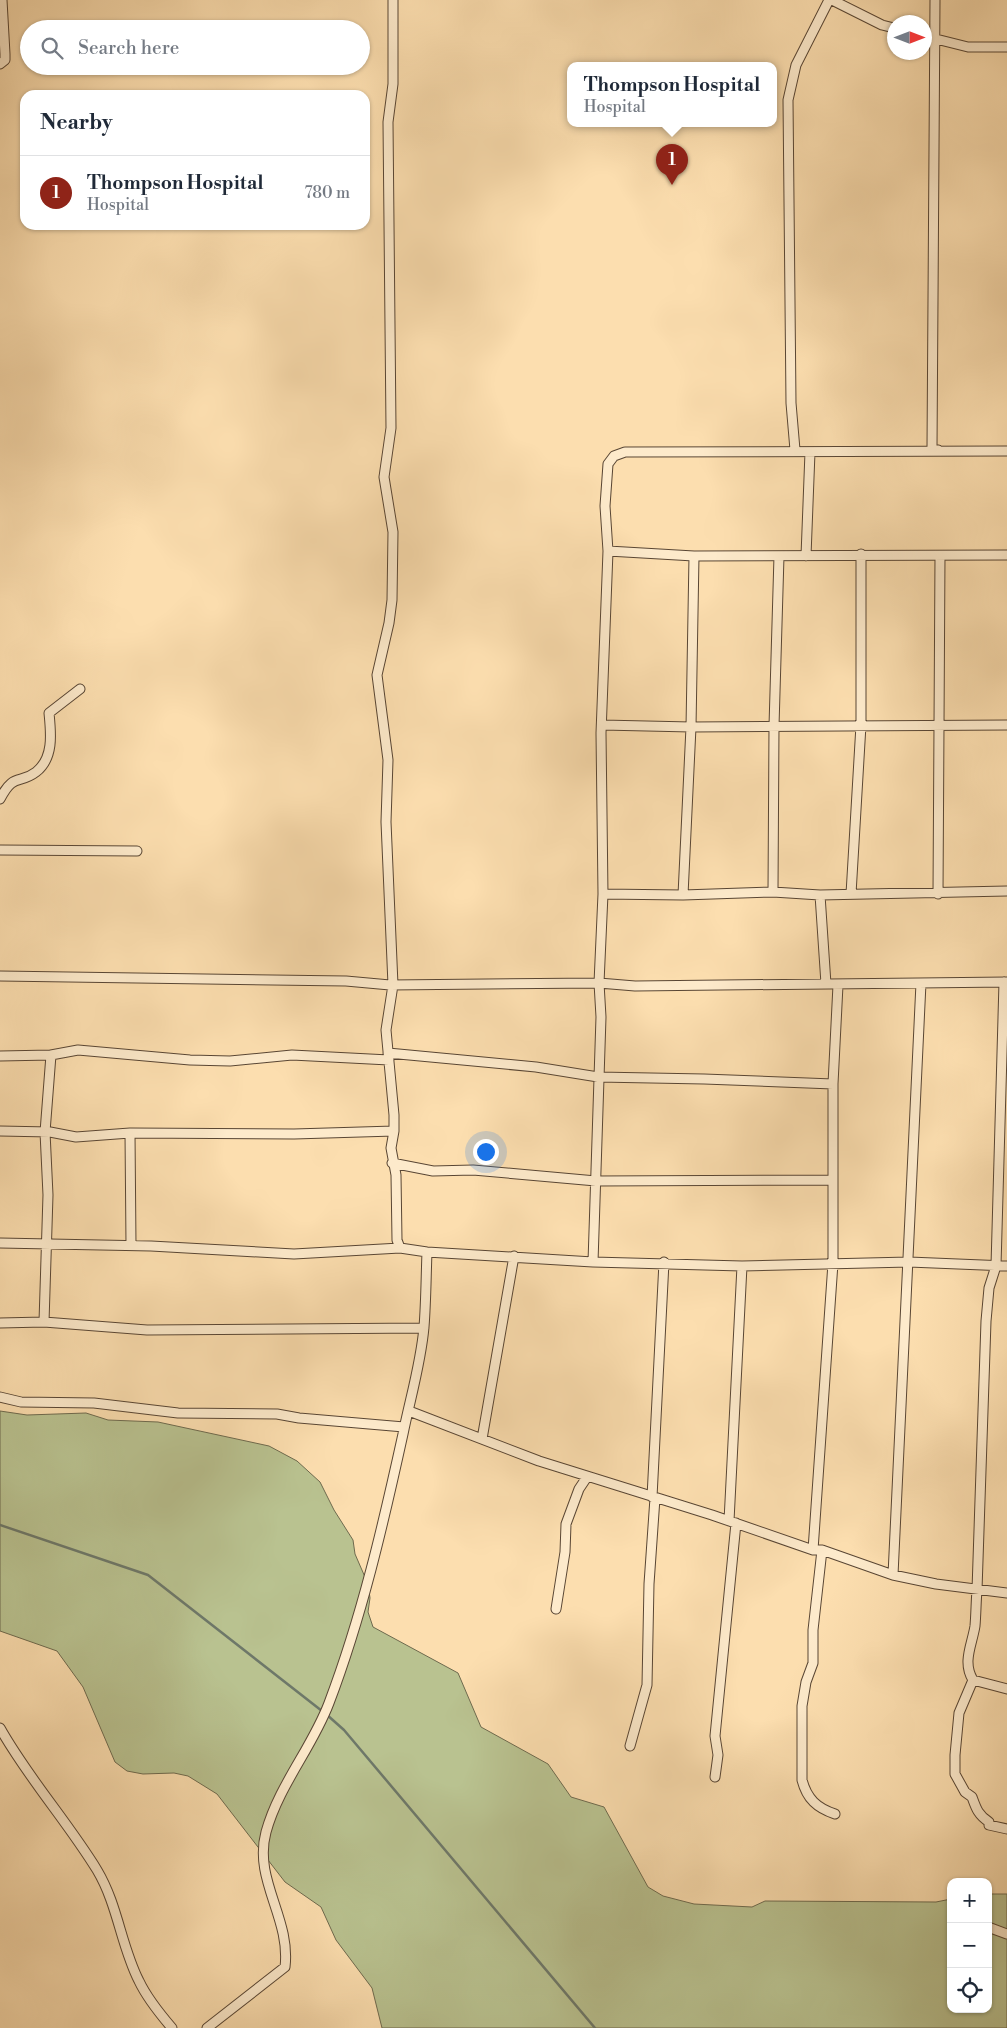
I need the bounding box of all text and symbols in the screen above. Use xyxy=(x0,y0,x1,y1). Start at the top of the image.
north arrow xyxy=(887,15,932,60)
search box xyxy=(20,20,370,75)
icon: search xyxy=(38,34,66,62)
text: Search here xyxy=(78,36,179,60)
popup xyxy=(567,62,777,127)
text: Thompson Hospital xyxy=(584,73,760,97)
text: Hospital xyxy=(584,97,646,117)
text: Nearby xyxy=(40,110,113,136)
pin: 1 xyxy=(656,144,688,185)
text: Thompson Hospital xyxy=(87,171,264,195)
text: 1 xyxy=(52,183,60,203)
text: 780 m xyxy=(305,183,350,203)
text: Hospital xyxy=(87,195,149,215)
your location xyxy=(473,1139,499,1165)
map controls xyxy=(947,1878,992,2013)
button: + xyxy=(947,1878,992,1923)
button: − xyxy=(947,1923,992,1968)
button: locate xyxy=(947,1968,992,2013)

